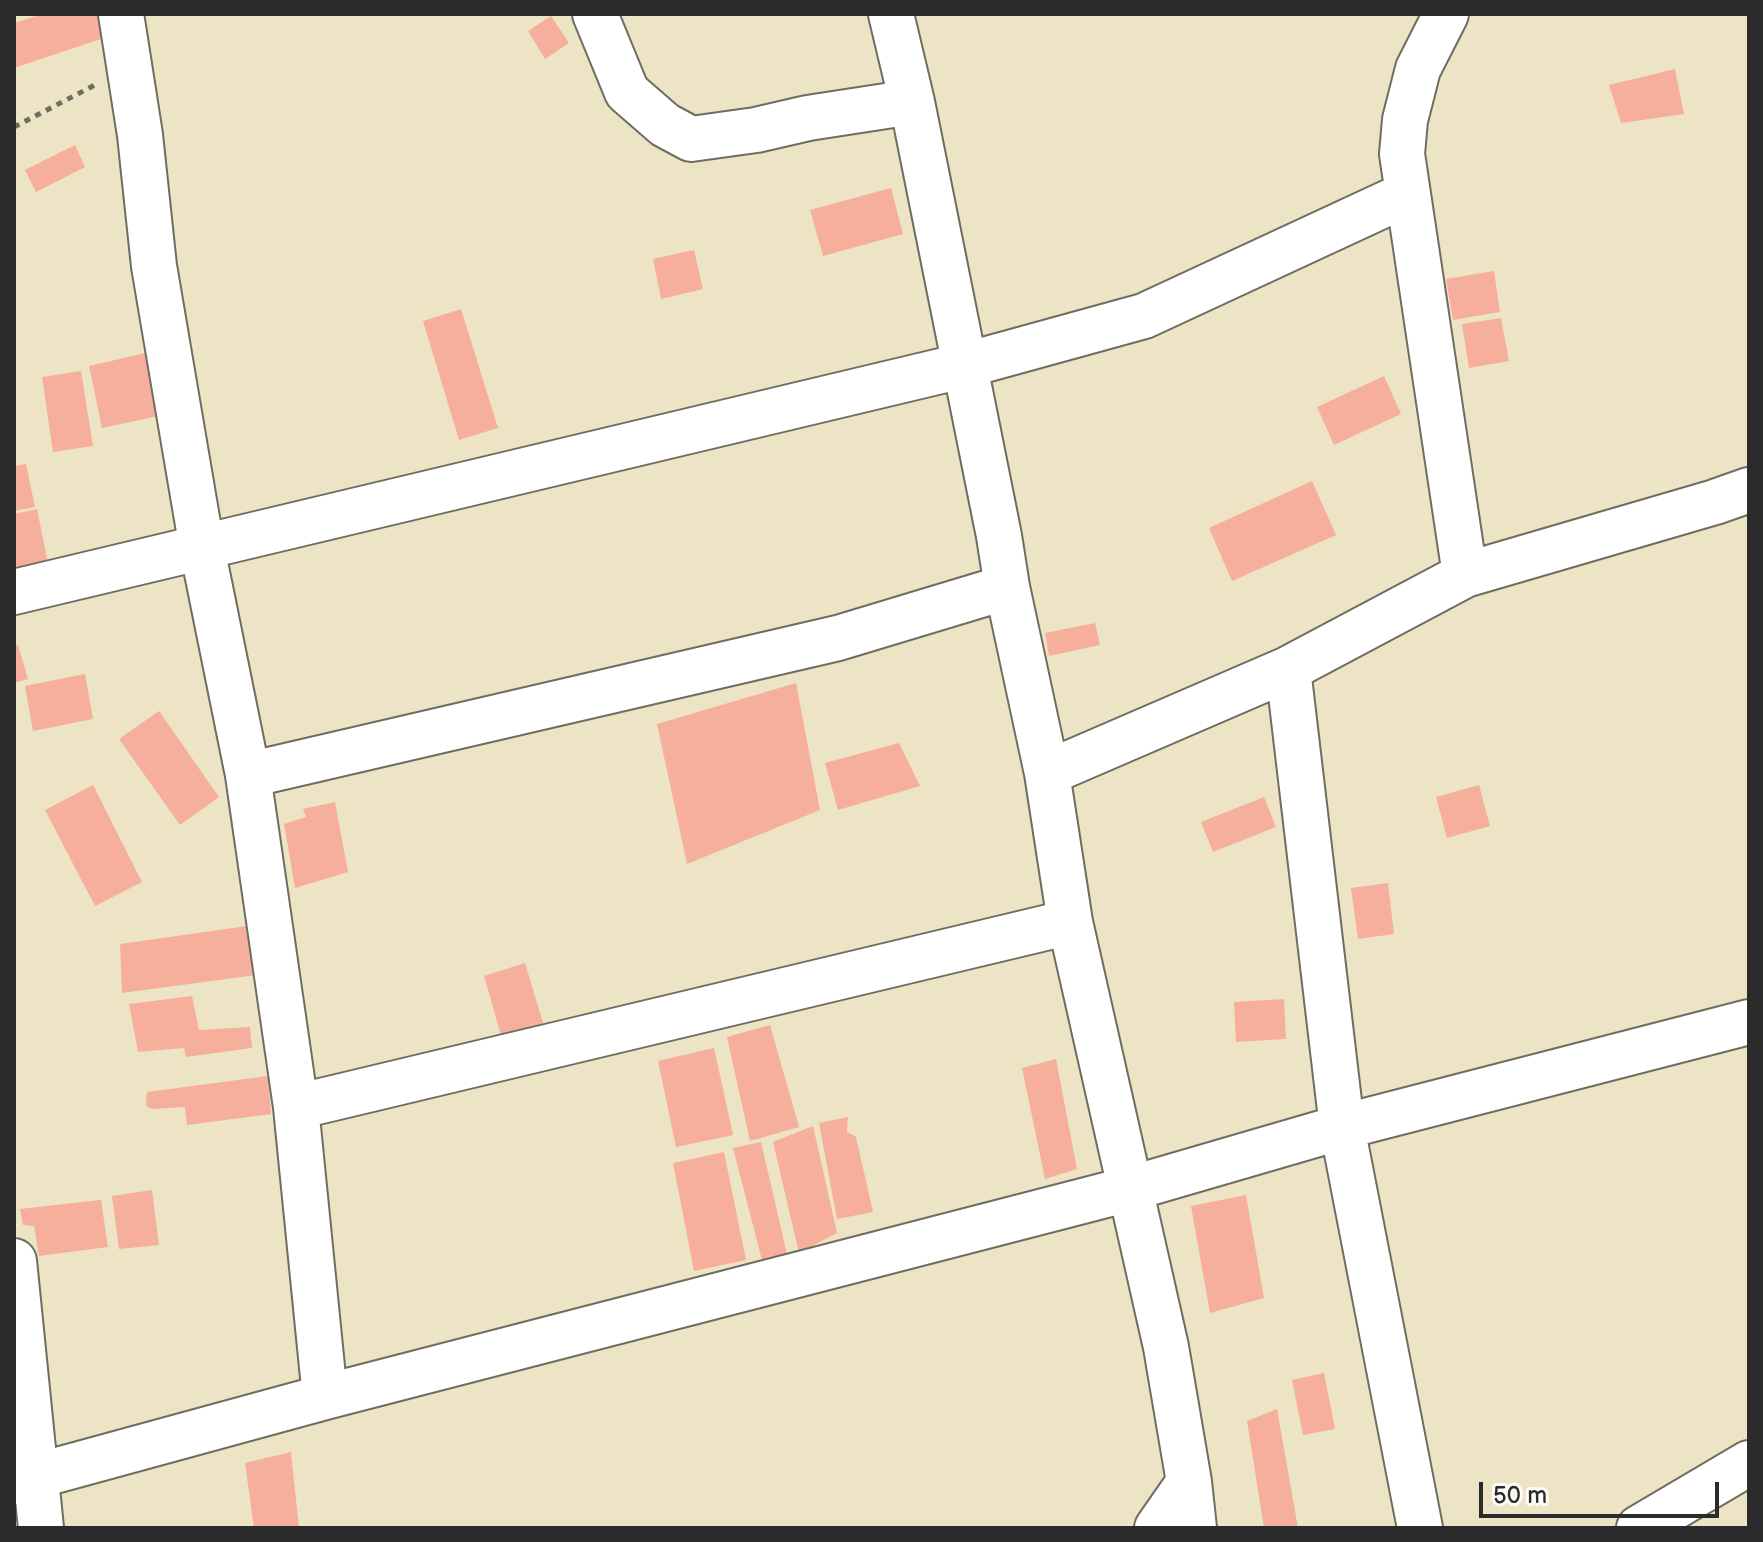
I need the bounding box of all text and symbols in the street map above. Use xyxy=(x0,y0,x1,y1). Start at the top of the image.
scale bar xyxy=(1483,1466,1723,1516)
text: 50 m xyxy=(1493,1481,1547,1510)

